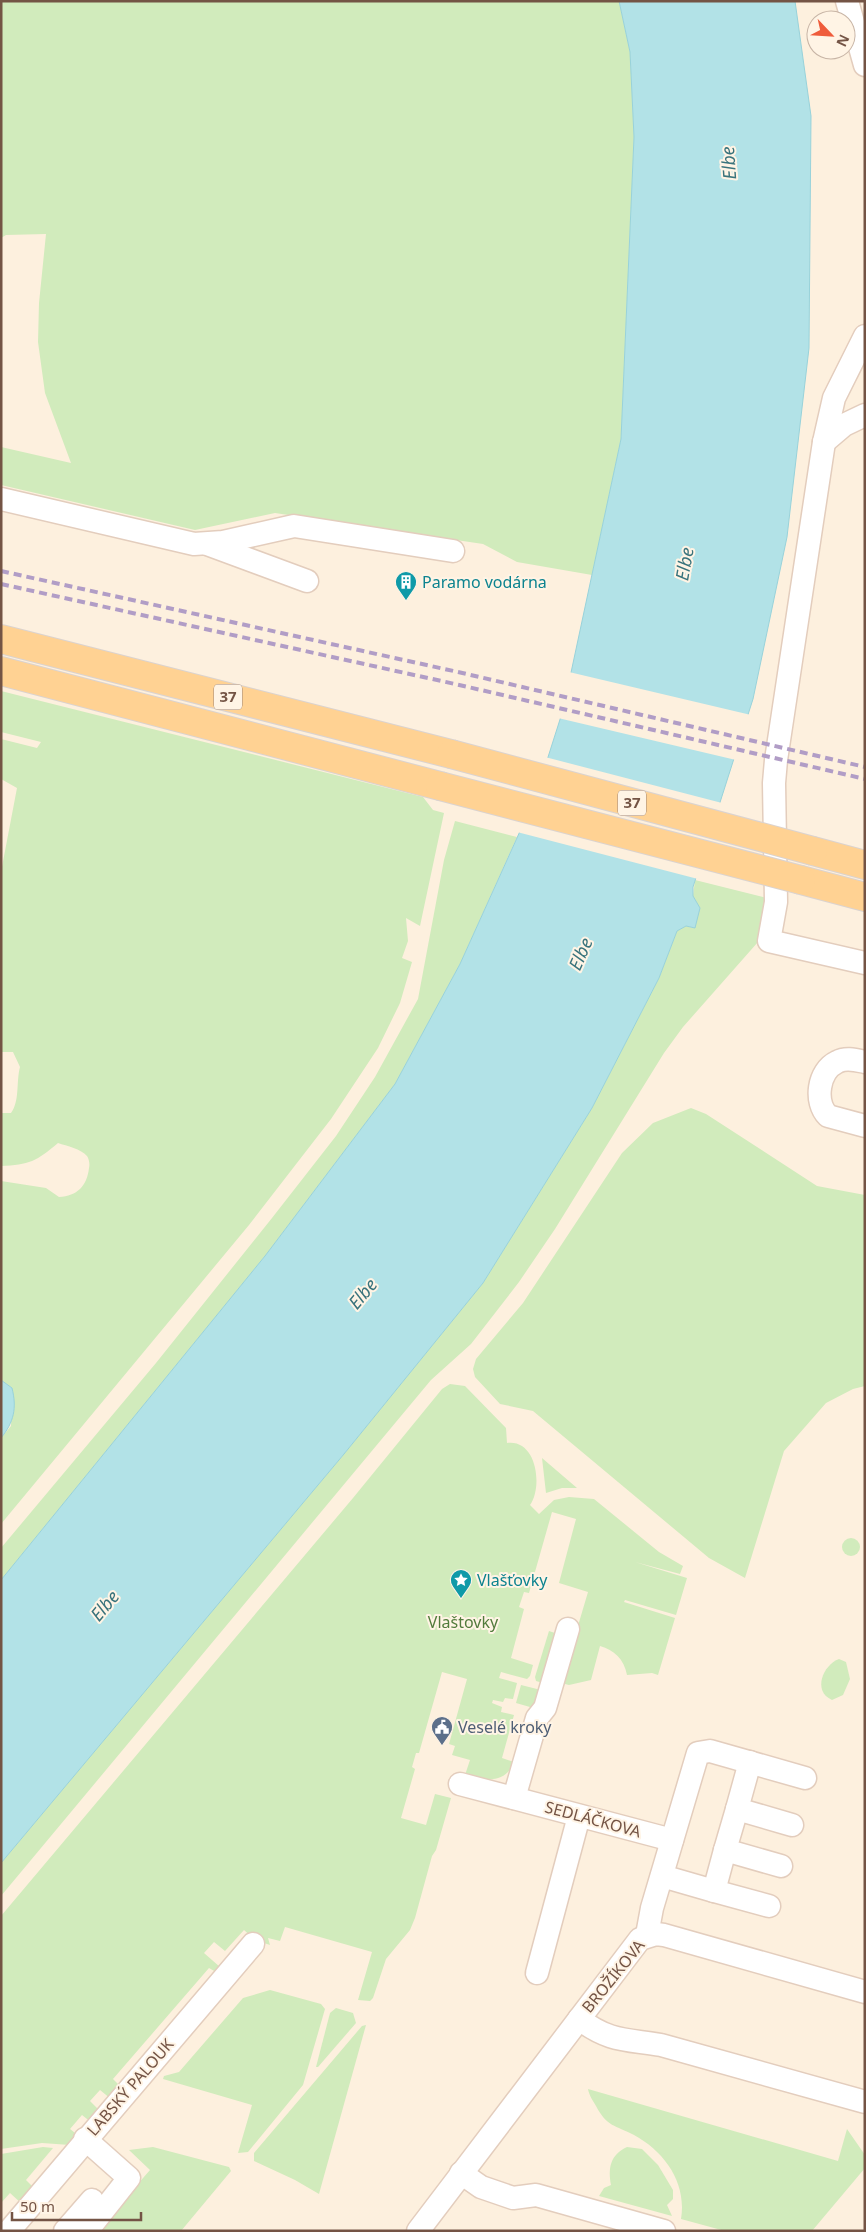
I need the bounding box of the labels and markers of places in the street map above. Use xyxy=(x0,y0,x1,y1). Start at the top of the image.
building icon: Paramo vodárna xyxy=(394,570,418,601)
place label: Paramo vodárna xyxy=(422,571,547,593)
place icon: Vlašťovky xyxy=(449,1568,473,1599)
place label: Vlašťovky xyxy=(477,1569,548,1591)
public building icon: Veselé kroky xyxy=(430,1715,454,1746)
place label: Veselé kroky xyxy=(458,1716,552,1738)

